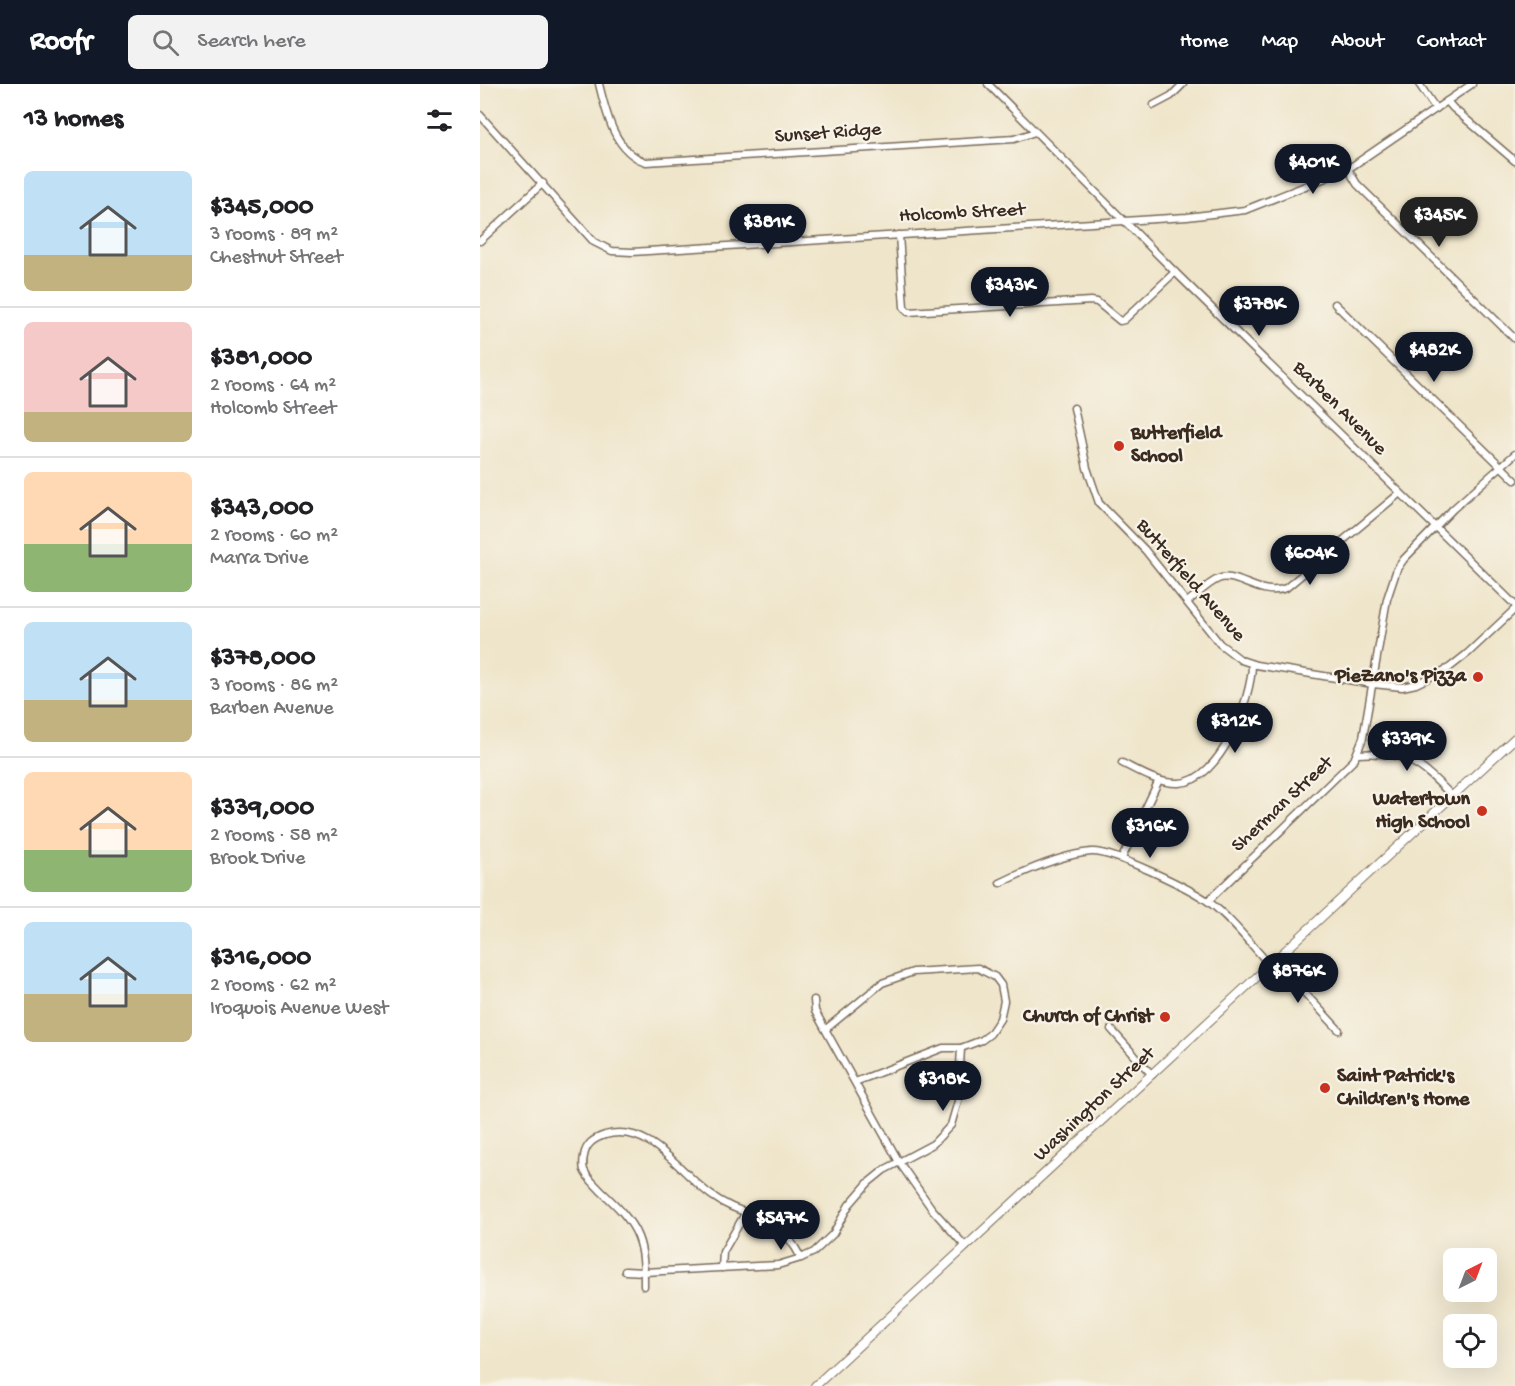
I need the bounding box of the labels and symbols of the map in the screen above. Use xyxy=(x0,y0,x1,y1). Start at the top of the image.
street label: Sunset Ridge xyxy=(774,119,883,149)
pin: $401K xyxy=(1271,144,1355,195)
pin: $345K xyxy=(1397,197,1481,248)
street label: Holcomb Street xyxy=(898,199,1027,229)
pin: $381K xyxy=(726,204,810,255)
pin: $343K xyxy=(968,267,1052,318)
pin: $378K xyxy=(1217,286,1301,337)
pin: $482K xyxy=(1392,332,1476,383)
street label: Barben Avenue xyxy=(1286,356,1391,461)
place label: Butterfield School xyxy=(1130,422,1224,469)
marker: Butterfield School xyxy=(1112,439,1126,453)
street label: Butterfield Avenue xyxy=(1130,514,1250,648)
pin: $604K xyxy=(1268,535,1352,586)
place label: PieZano's Pizza xyxy=(1334,666,1467,689)
marker: PieZano's Pizza xyxy=(1471,670,1485,684)
pin: $312K xyxy=(1193,703,1277,754)
pin: $339K xyxy=(1365,721,1449,772)
street label: Sherman Street xyxy=(1228,751,1340,858)
place label: Watertown High School xyxy=(1372,789,1471,835)
marker: Watertown High School xyxy=(1475,804,1489,818)
pin: $316K xyxy=(1108,808,1192,859)
pin: $876K xyxy=(1256,953,1340,1004)
place label: Church of Christ xyxy=(1022,1006,1155,1029)
marker: Church of Christ xyxy=(1158,1010,1172,1024)
street label: Washington Street xyxy=(1030,1042,1162,1167)
pin: $318K xyxy=(901,1061,985,1112)
place label: Saint Patrick's Children's Home xyxy=(1336,1066,1470,1112)
marker: Saint Patrick's Children's Home xyxy=(1318,1081,1332,1095)
pin: $547K xyxy=(739,1200,823,1251)
north arrow xyxy=(1443,1248,1497,1302)

